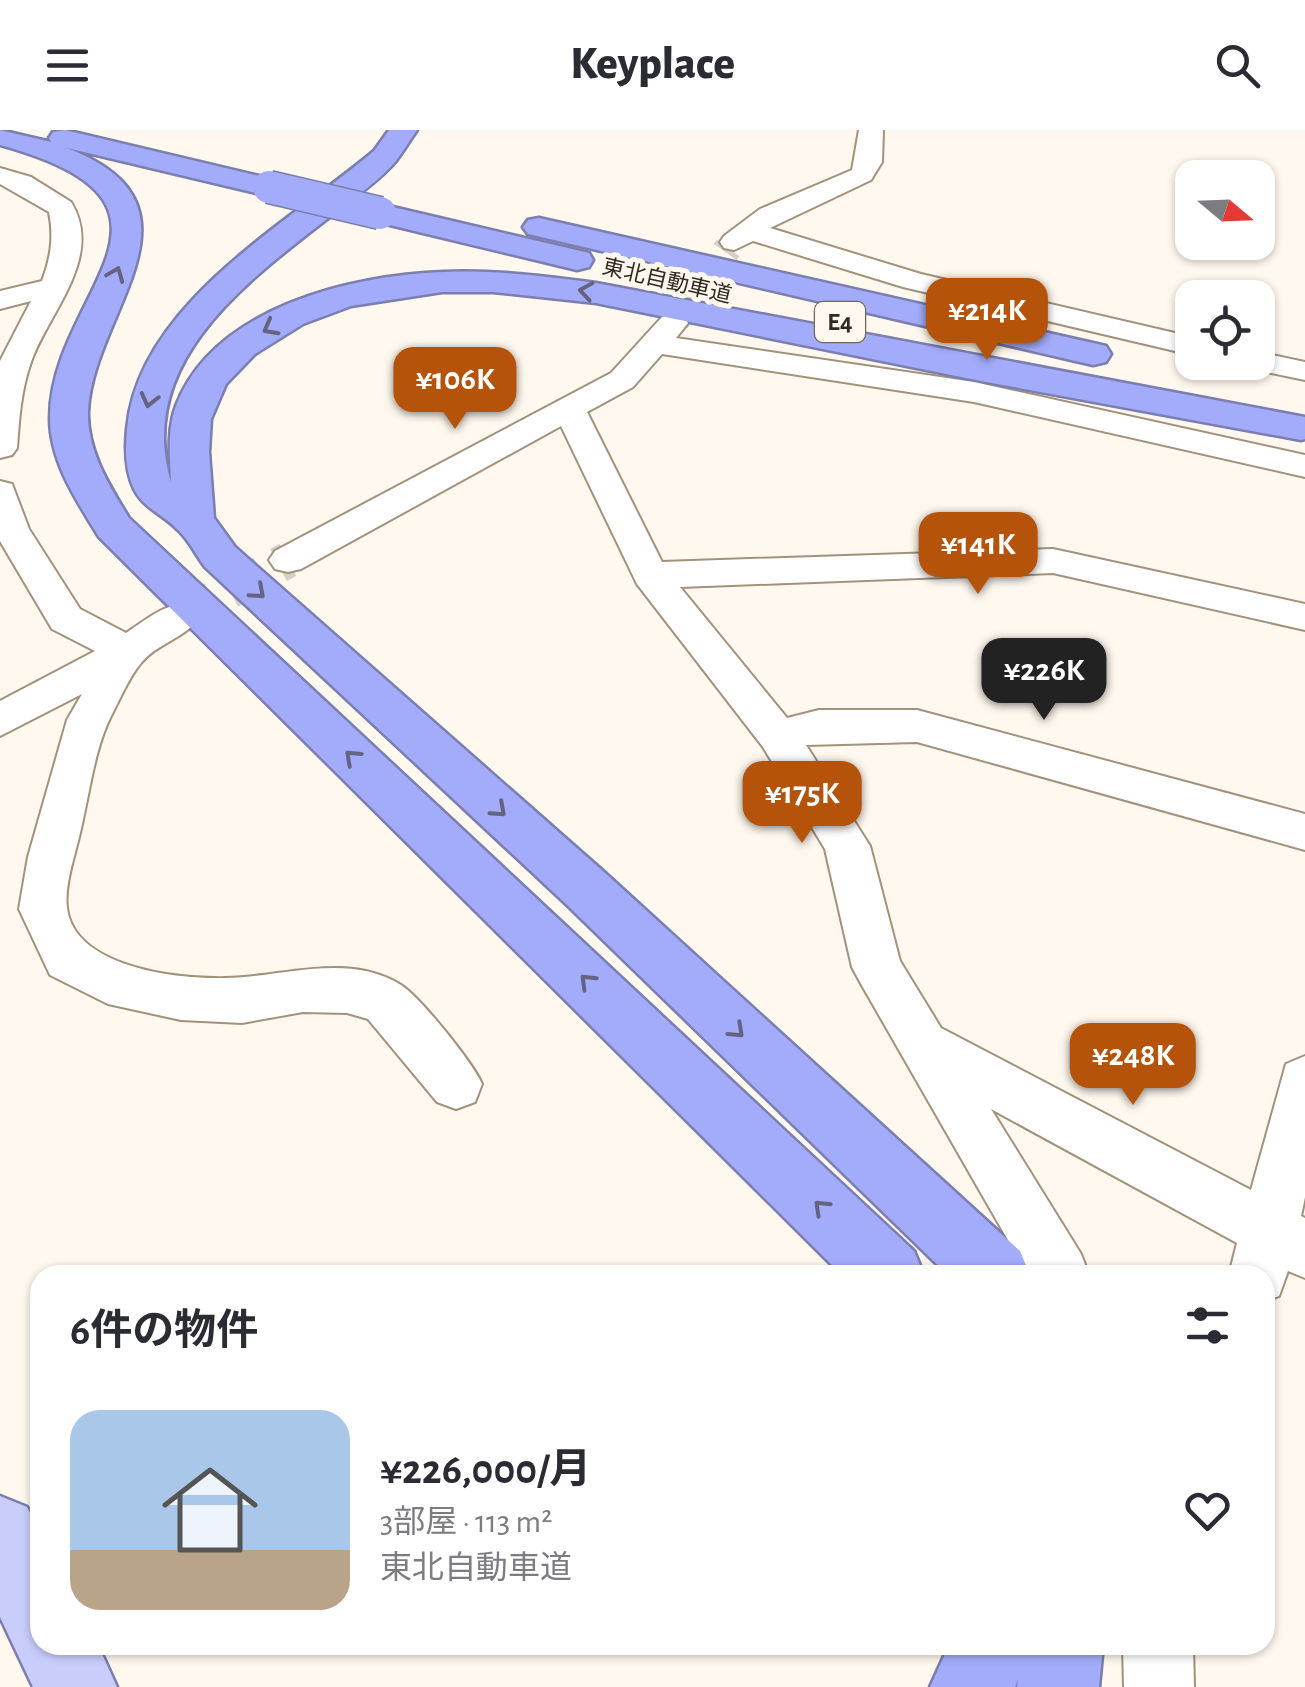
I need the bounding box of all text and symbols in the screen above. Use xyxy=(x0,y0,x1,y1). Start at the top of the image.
icon: menu xyxy=(40,38,95,93)
icon: search xyxy=(1210,38,1265,93)
text: Keyplace xyxy=(570,42,735,87)
north arrow xyxy=(1175,160,1275,260)
map controls xyxy=(1175,160,1275,380)
street label: 東北自動車道 xyxy=(600,254,734,307)
one-way arrow xyxy=(105,266,125,283)
pin: ¥214K xyxy=(917,278,1057,363)
button: locate xyxy=(1175,280,1275,380)
one-way arrow xyxy=(578,282,595,303)
text: ¥214K xyxy=(948,294,1026,326)
road number: E4 xyxy=(815,302,865,342)
one-way arrow xyxy=(263,316,281,336)
pin: ¥106K xyxy=(385,347,525,432)
text: ¥106K xyxy=(415,363,495,395)
one-way arrow xyxy=(140,391,161,408)
pin: ¥141K xyxy=(908,512,1048,597)
text: ¥141K xyxy=(941,528,1015,560)
one-way arrow xyxy=(246,580,265,598)
pin: ¥226K xyxy=(974,638,1114,723)
text: ¥226K xyxy=(1003,654,1085,686)
one-way arrow xyxy=(345,751,363,769)
pin: ¥175K xyxy=(732,761,872,846)
text: ¥175K xyxy=(765,777,839,809)
one-way arrow xyxy=(487,798,506,816)
one-way arrow xyxy=(580,975,599,993)
one-way arrow xyxy=(725,1019,744,1037)
pin: ¥248K xyxy=(1063,1023,1203,1108)
text: ¥248K xyxy=(1092,1039,1174,1071)
one-way arrow xyxy=(814,1201,832,1219)
icon: filters xyxy=(1180,1298,1235,1353)
text: 6件の物件 xyxy=(70,1310,258,1352)
text: ¥226,000/月 xyxy=(380,1449,591,1491)
icon: home xyxy=(150,1450,270,1570)
icon: heart xyxy=(1180,1483,1235,1538)
text: 3部屋 · 113 m² xyxy=(380,1506,552,1538)
text: 東北自動車道 xyxy=(380,1552,572,1584)

